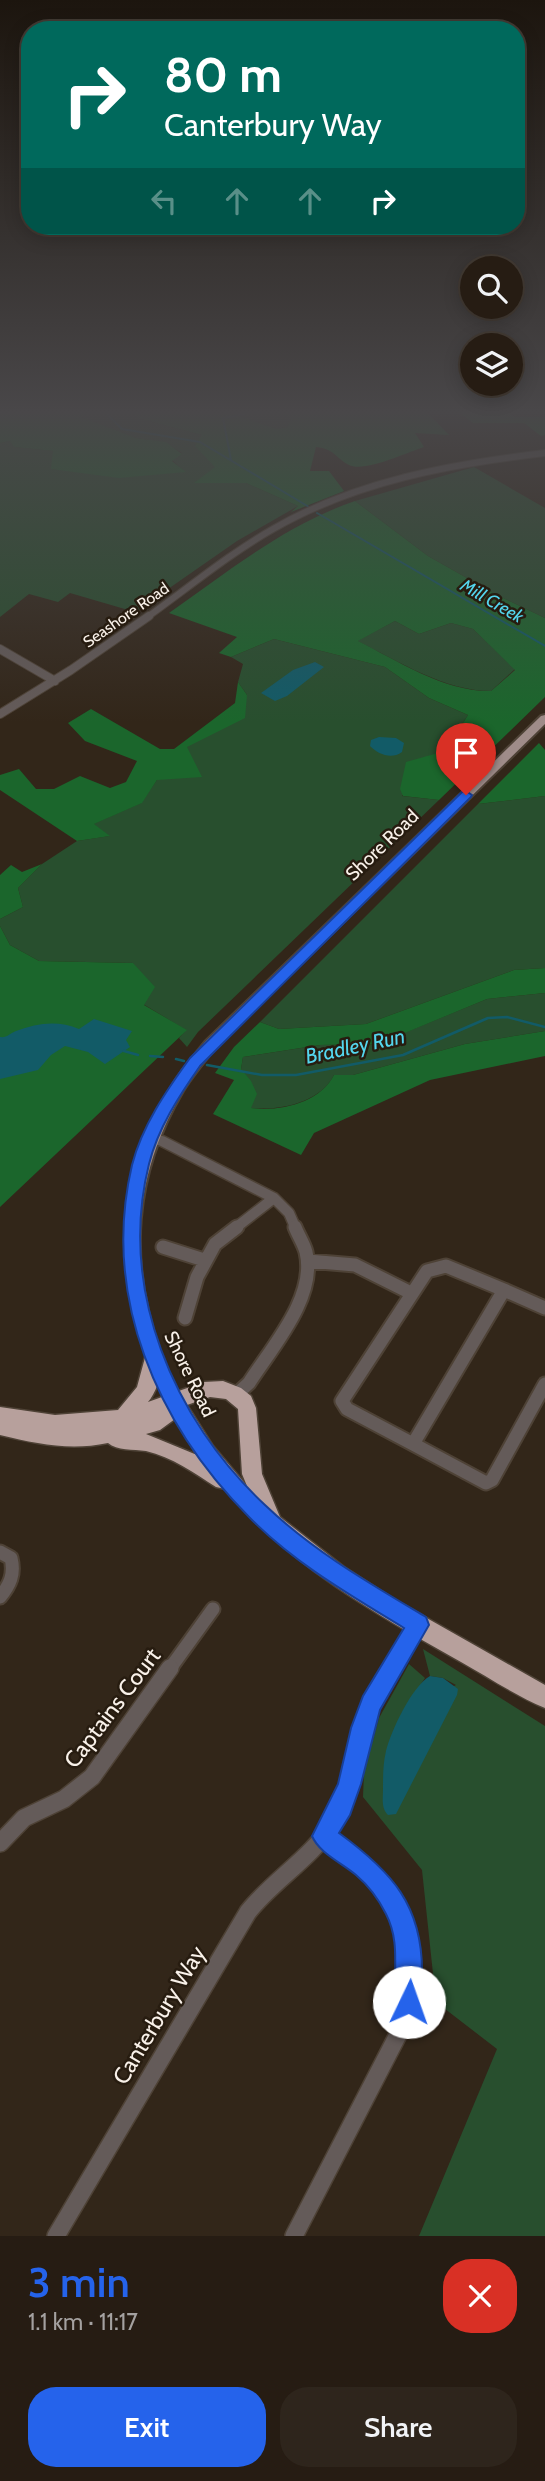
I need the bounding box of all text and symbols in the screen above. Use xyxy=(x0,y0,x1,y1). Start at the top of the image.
text: 80 m xyxy=(164,45,282,104)
icon: right xyxy=(49,49,140,140)
text: Canterbury Way xyxy=(164,105,382,144)
icon: left xyxy=(145,182,183,220)
icon: ahead xyxy=(218,182,256,220)
icon: ahead xyxy=(291,182,329,220)
icon: right xyxy=(364,182,402,220)
map controls xyxy=(460,256,523,396)
button: search xyxy=(460,256,523,319)
button: layers xyxy=(460,333,523,396)
water label: Mill Creek xyxy=(456,574,529,628)
street label: Seashore Road xyxy=(79,578,173,652)
pin xyxy=(436,723,496,795)
icon: arrive xyxy=(447,734,485,772)
street label: Shore Road xyxy=(341,805,423,885)
water label: Bradley Run xyxy=(303,1023,407,1069)
street label: Shore Road xyxy=(159,1327,221,1421)
street label: Captains Court xyxy=(58,1642,166,1773)
street label: Canterbury Way xyxy=(107,1940,211,2089)
position arrow xyxy=(372,1965,446,2039)
text: 3 min xyxy=(28,2256,130,2308)
button: close xyxy=(443,2259,517,2333)
text: 1.1 km · 11:17 xyxy=(28,2308,138,2336)
button: Exit xyxy=(28,2387,266,2467)
button: Share xyxy=(280,2387,517,2467)

